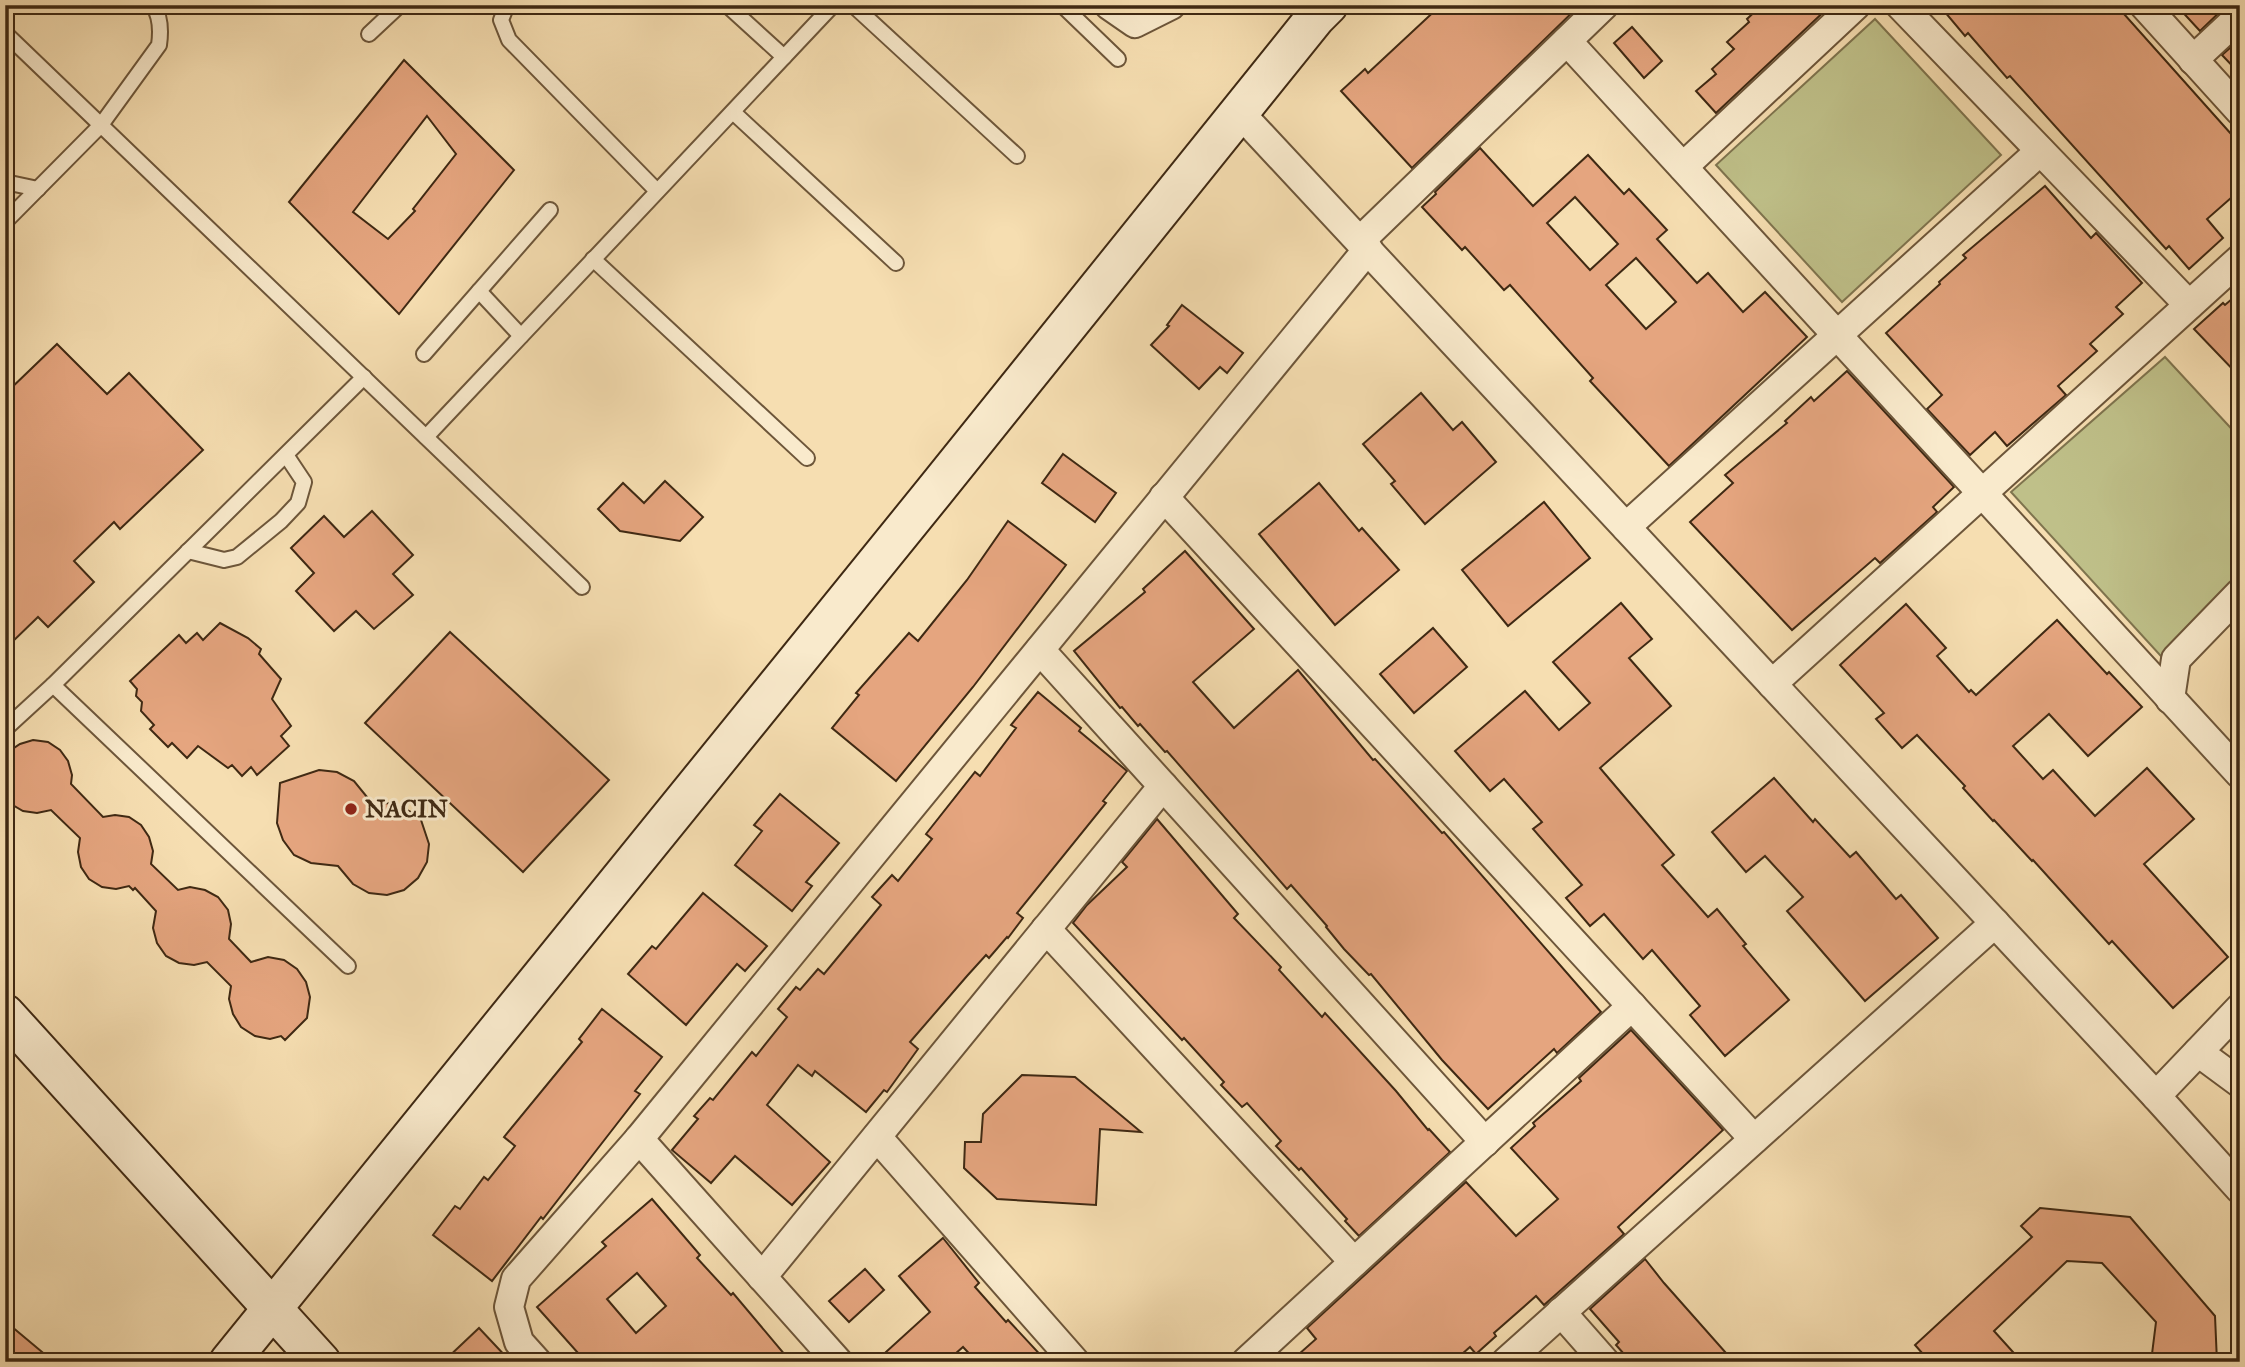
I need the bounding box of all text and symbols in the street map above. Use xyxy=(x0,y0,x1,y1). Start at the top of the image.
place label: NACIN xyxy=(365,794,448,824)
marker: NACIN xyxy=(343,801,359,817)

